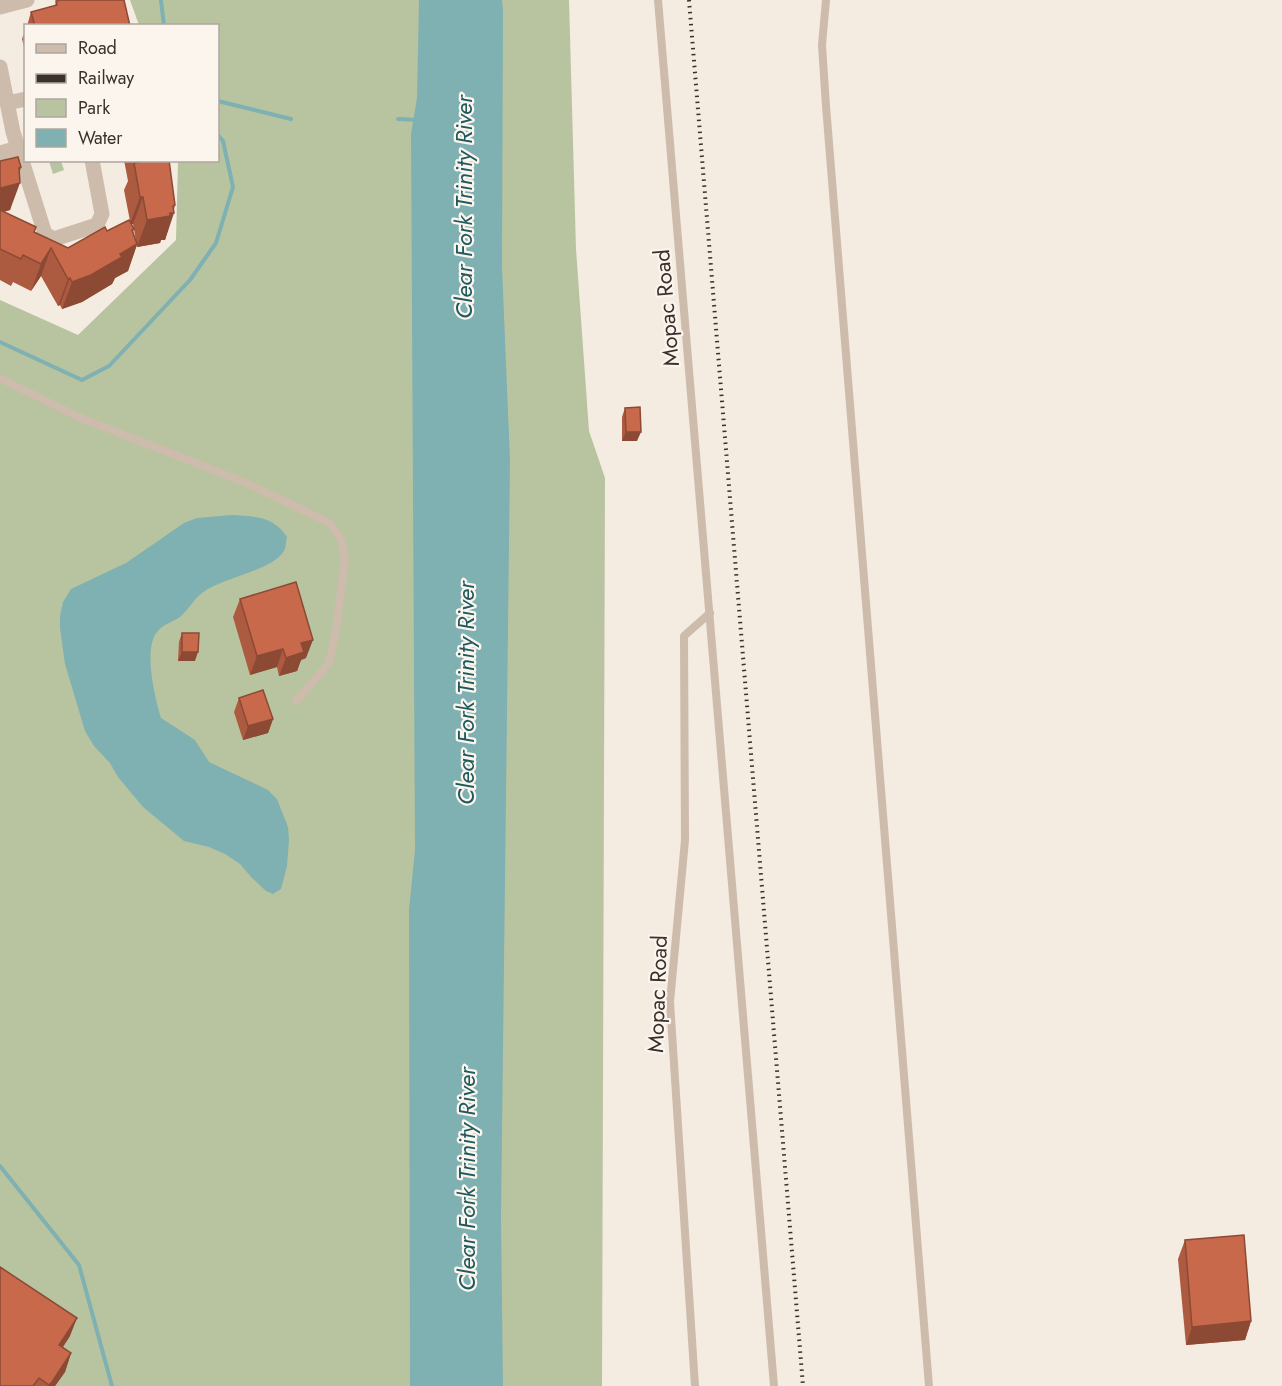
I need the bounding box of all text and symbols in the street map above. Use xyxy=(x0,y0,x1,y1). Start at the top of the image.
legend xyxy=(24,24,219,162)
text: Road xyxy=(78,35,117,61)
text: Railway xyxy=(78,65,134,91)
water label: Clear Fork Trinity River xyxy=(446,93,481,319)
text: Park xyxy=(78,95,110,121)
text: Water xyxy=(78,125,123,151)
street label: Mopac Road xyxy=(645,248,687,368)
water label: Clear Fork Trinity River xyxy=(448,579,483,805)
street label: Mopac Road xyxy=(639,935,675,1053)
water label: Clear Fork Trinity River xyxy=(449,1065,484,1291)

